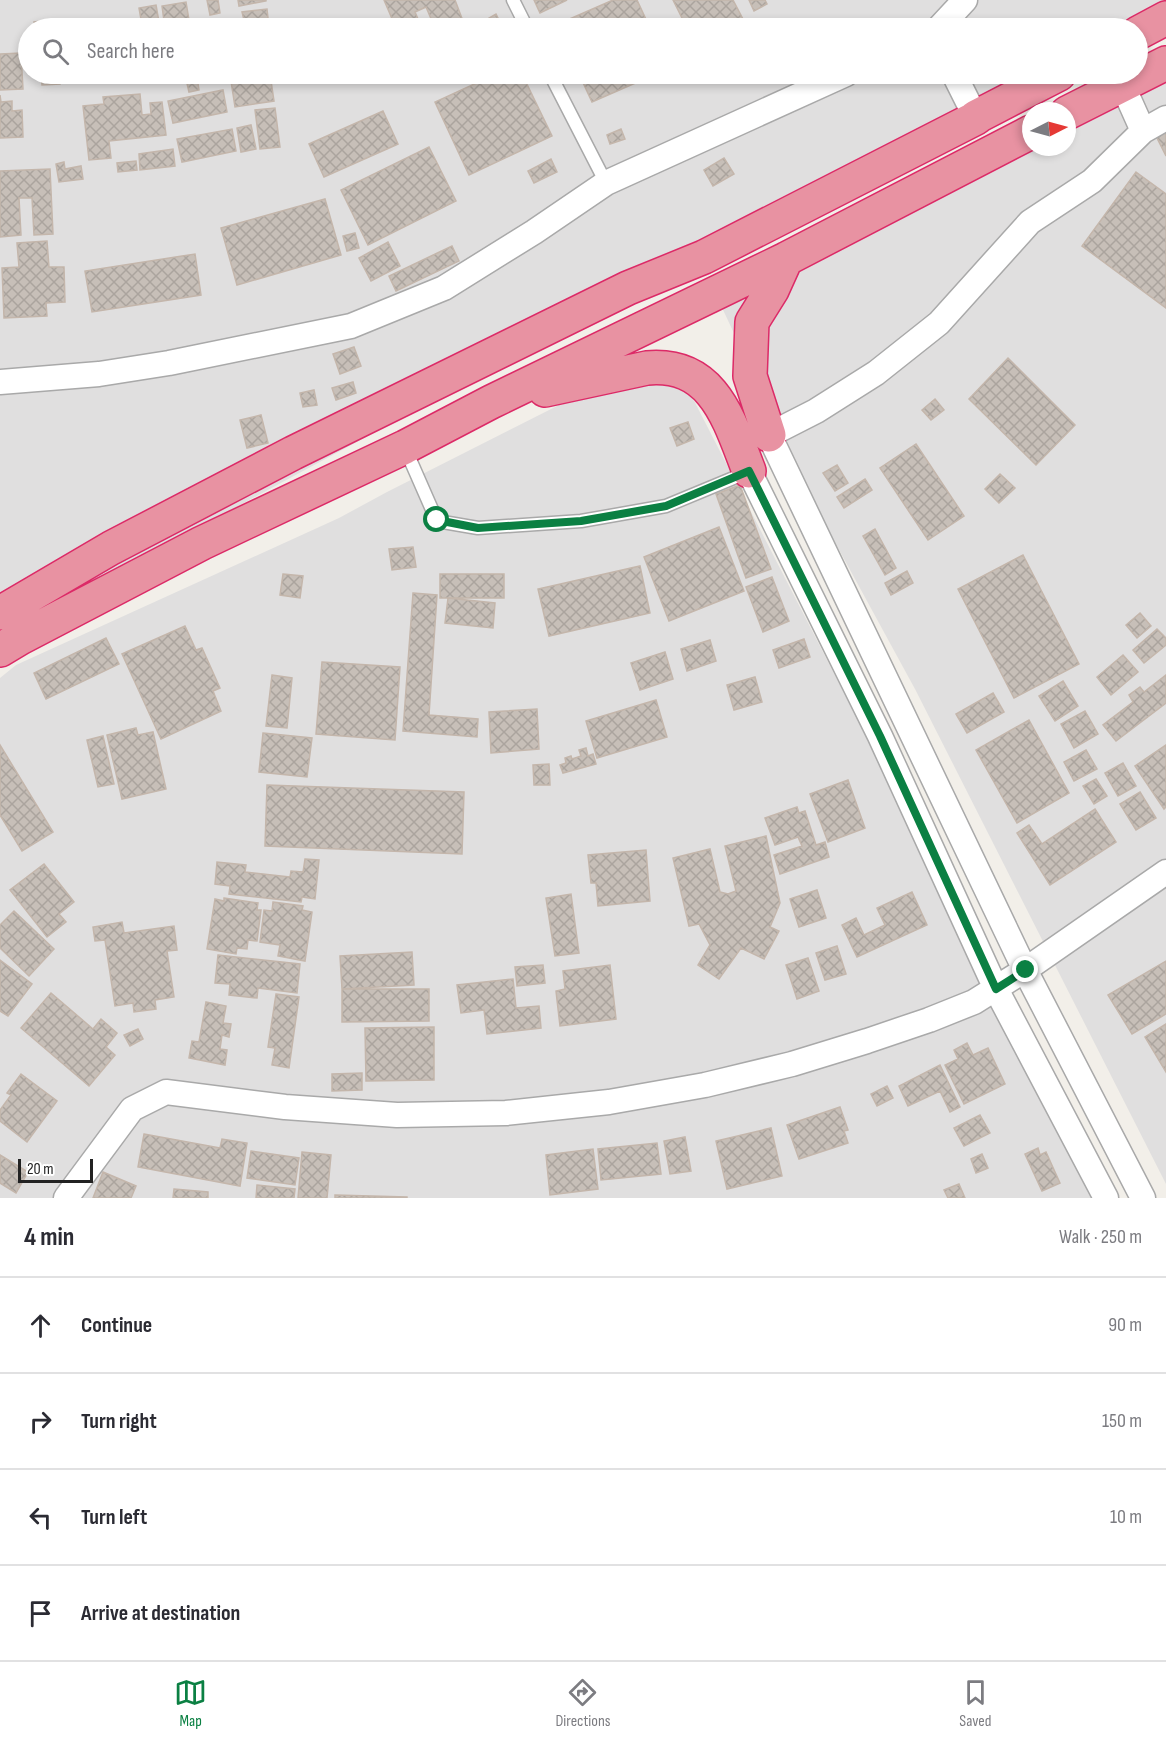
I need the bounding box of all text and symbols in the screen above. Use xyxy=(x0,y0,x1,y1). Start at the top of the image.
search box xyxy=(18,18,1148,84)
icon: search xyxy=(39,35,72,68)
text: Search here xyxy=(87,38,174,65)
north arrow xyxy=(1022,102,1076,156)
route start xyxy=(423,506,449,532)
route end xyxy=(1012,956,1038,982)
scale bar xyxy=(18,1156,93,1184)
text: 20 m xyxy=(27,1160,54,1179)
text: 4 min xyxy=(24,1222,74,1253)
text: Walk · 250 m xyxy=(1059,1225,1142,1249)
icon: ahead xyxy=(24,1309,57,1342)
text: Continue xyxy=(81,1312,152,1339)
text: 90 m xyxy=(1108,1313,1142,1337)
icon: right xyxy=(24,1405,57,1438)
text: Turn right xyxy=(81,1408,157,1435)
text: 150 m xyxy=(1102,1409,1142,1433)
icon: left xyxy=(24,1501,57,1534)
text: Turn left xyxy=(81,1504,147,1531)
text: 10 m xyxy=(1110,1505,1142,1529)
icon: arrive xyxy=(24,1597,57,1630)
text: Arrive at destination xyxy=(81,1600,240,1627)
tab: Map xyxy=(174,1676,207,1731)
tab: Directions xyxy=(555,1676,611,1731)
tab: Saved xyxy=(959,1676,992,1731)

